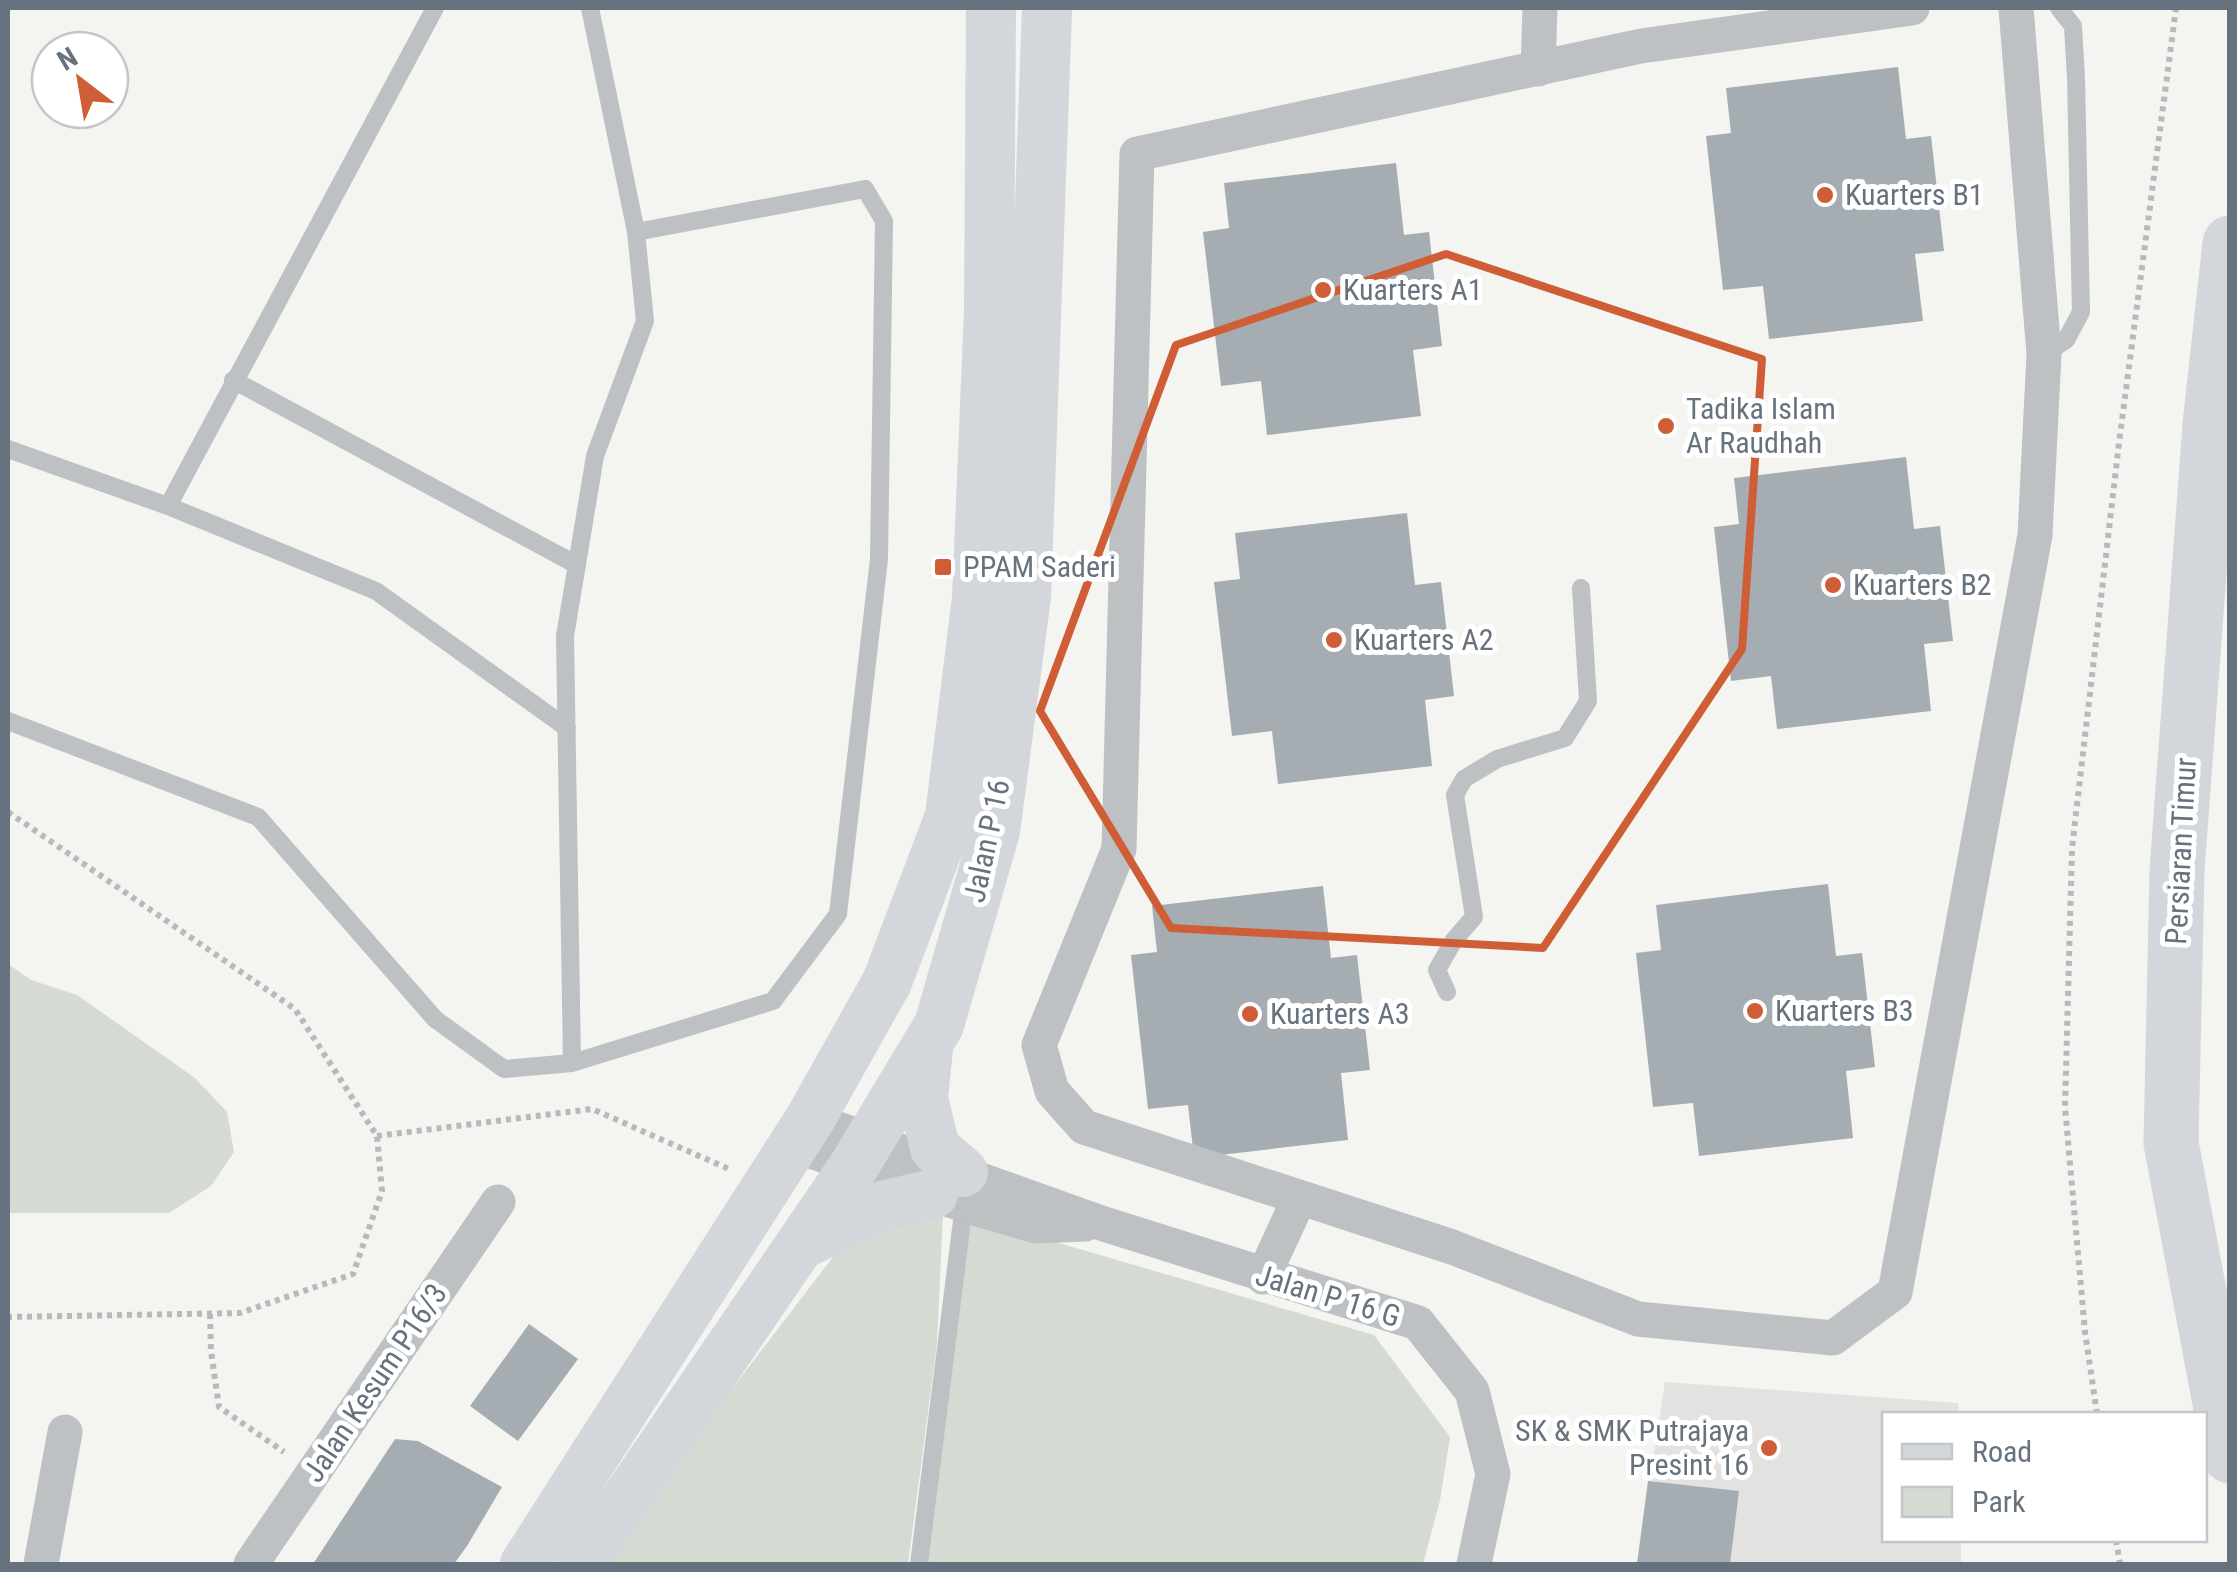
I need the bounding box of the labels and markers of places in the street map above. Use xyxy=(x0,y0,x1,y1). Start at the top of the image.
place label: Kuarters B1 xyxy=(1845,177,1984,212)
marker: Kuarters B1 xyxy=(1814,184,1836,206)
place label: Kuarters A1 xyxy=(1343,272,1483,307)
marker: Kuarters A1 xyxy=(1312,279,1334,301)
place label: Tadika Islam Ar Raudhah xyxy=(1686,391,1836,460)
marker: Tadika Islam Ar Raudhah xyxy=(1655,415,1677,437)
place label: PPAM Saderi xyxy=(963,549,1116,584)
marker: PPAM Saderi xyxy=(932,556,954,578)
place label: Kuarters B2 xyxy=(1853,567,1992,602)
marker: Kuarters B2 xyxy=(1822,574,1844,596)
place label: Kuarters A2 xyxy=(1354,622,1494,657)
marker: Kuarters A2 xyxy=(1323,629,1345,651)
place label: Kuarters B3 xyxy=(1775,993,1914,1028)
place label: Kuarters A3 xyxy=(1270,996,1410,1031)
marker: Kuarters B3 xyxy=(1744,1000,1766,1022)
marker: Kuarters A3 xyxy=(1239,1003,1261,1025)
place label: SK & SMK Putrajaya Presint 16 xyxy=(1515,1413,1749,1482)
marker: SK & SMK Putrajaya Presint 16 xyxy=(1758,1437,1780,1459)

